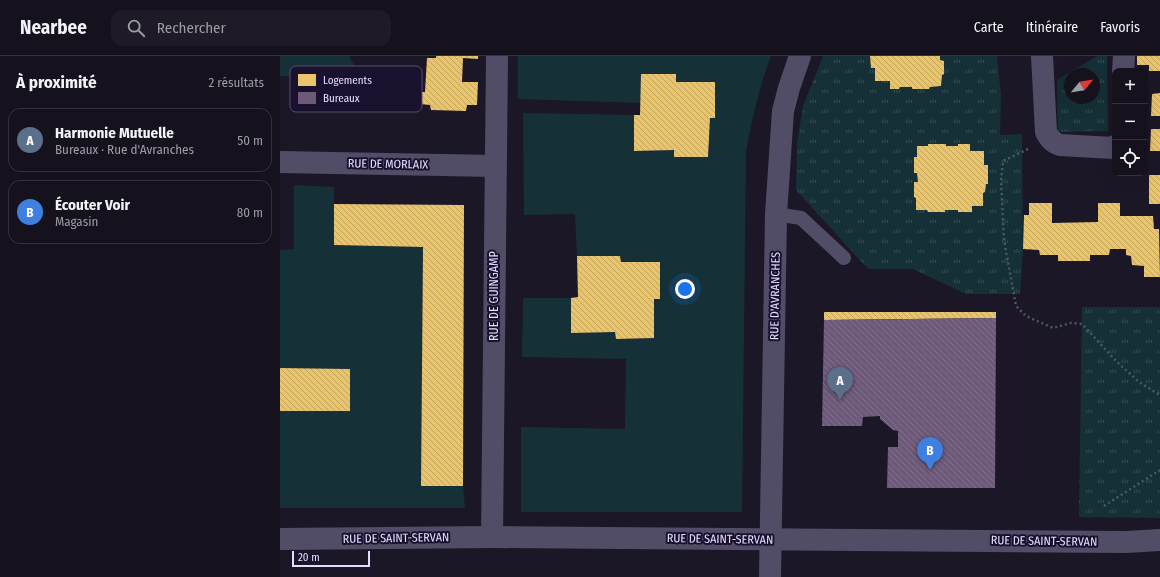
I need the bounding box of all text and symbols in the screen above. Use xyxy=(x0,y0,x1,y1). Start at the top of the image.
search box xyxy=(111,10,391,46)
text: Nearbee xyxy=(20,16,87,39)
icon: search xyxy=(125,17,147,39)
text: Rechercher xyxy=(157,19,226,37)
text: Carte xyxy=(974,19,1004,36)
text: Itinéraire xyxy=(1026,19,1078,36)
text: Favoris xyxy=(1100,19,1140,36)
legend xyxy=(290,66,422,112)
north arrow xyxy=(1064,68,1100,104)
map controls xyxy=(1112,68,1148,176)
button: + xyxy=(1112,68,1148,104)
text: À proximité xyxy=(16,72,97,93)
text: Logements xyxy=(323,74,372,87)
text: 2 résultats xyxy=(209,75,264,90)
text: Bureaux xyxy=(323,92,360,105)
button: − xyxy=(1112,104,1148,140)
text: Harmonie Mutuelle xyxy=(55,124,174,142)
text: A xyxy=(26,133,34,148)
text: 50 m xyxy=(237,133,263,148)
button: locate xyxy=(1112,140,1148,176)
text: Bureaux · Rue d'Avranches xyxy=(55,142,194,157)
street label: RUE DE MORLAIX xyxy=(348,156,429,172)
text: Écouter Voir xyxy=(55,196,130,214)
text: B xyxy=(26,205,34,220)
text: 80 m xyxy=(237,205,263,220)
text: Magasin xyxy=(55,214,98,229)
street label: RUE DE GUINGAMP xyxy=(487,251,501,341)
street label: RUE D'AVRANCHES xyxy=(767,252,783,340)
your location xyxy=(675,279,695,299)
pin: A xyxy=(827,367,853,400)
pin: B xyxy=(917,437,943,470)
street label: RUE DE SAINT-SERVAN xyxy=(343,530,449,546)
street label: RUE DE SAINT-SERVAN xyxy=(667,531,773,547)
street label: RUE DE SAINT-SERVAN xyxy=(991,533,1097,549)
scale bar xyxy=(292,549,370,568)
text: 20 m xyxy=(298,551,320,564)

